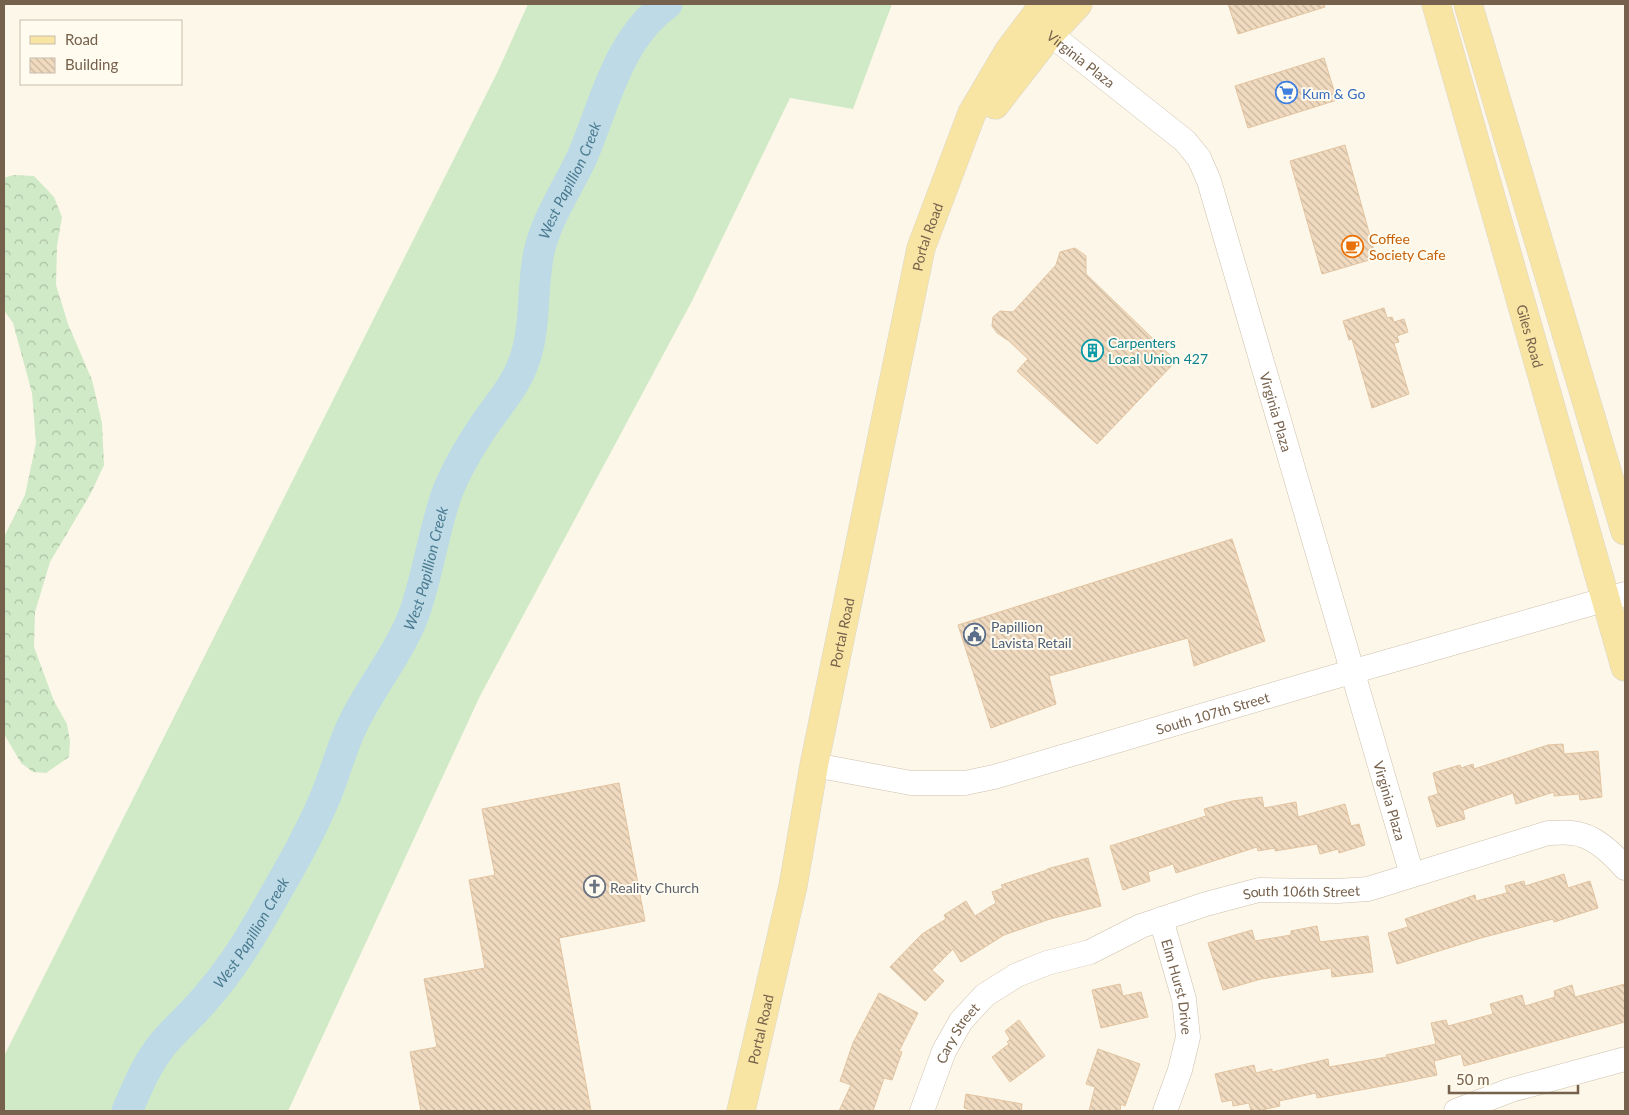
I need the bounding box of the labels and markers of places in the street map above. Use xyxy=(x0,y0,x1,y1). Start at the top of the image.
supermarket icon: Kum & Go xyxy=(1274,81,1298,105)
place label: Kum & Go xyxy=(1302,85,1366,102)
place label: Coffee Society Cafe xyxy=(1369,230,1446,263)
cafe icon: Coffee Society Cafe xyxy=(1341,234,1365,258)
place label: Carpenters Local Union 427 xyxy=(1108,334,1208,367)
building icon: Carpenters Local Union 427 xyxy=(1080,338,1104,362)
place label: Papillion Lavista Retail xyxy=(991,618,1072,651)
public building icon: Papillion Lavista Retail xyxy=(963,622,987,646)
church icon: Reality Church xyxy=(582,875,606,899)
place label: Reality Church xyxy=(610,879,699,896)

